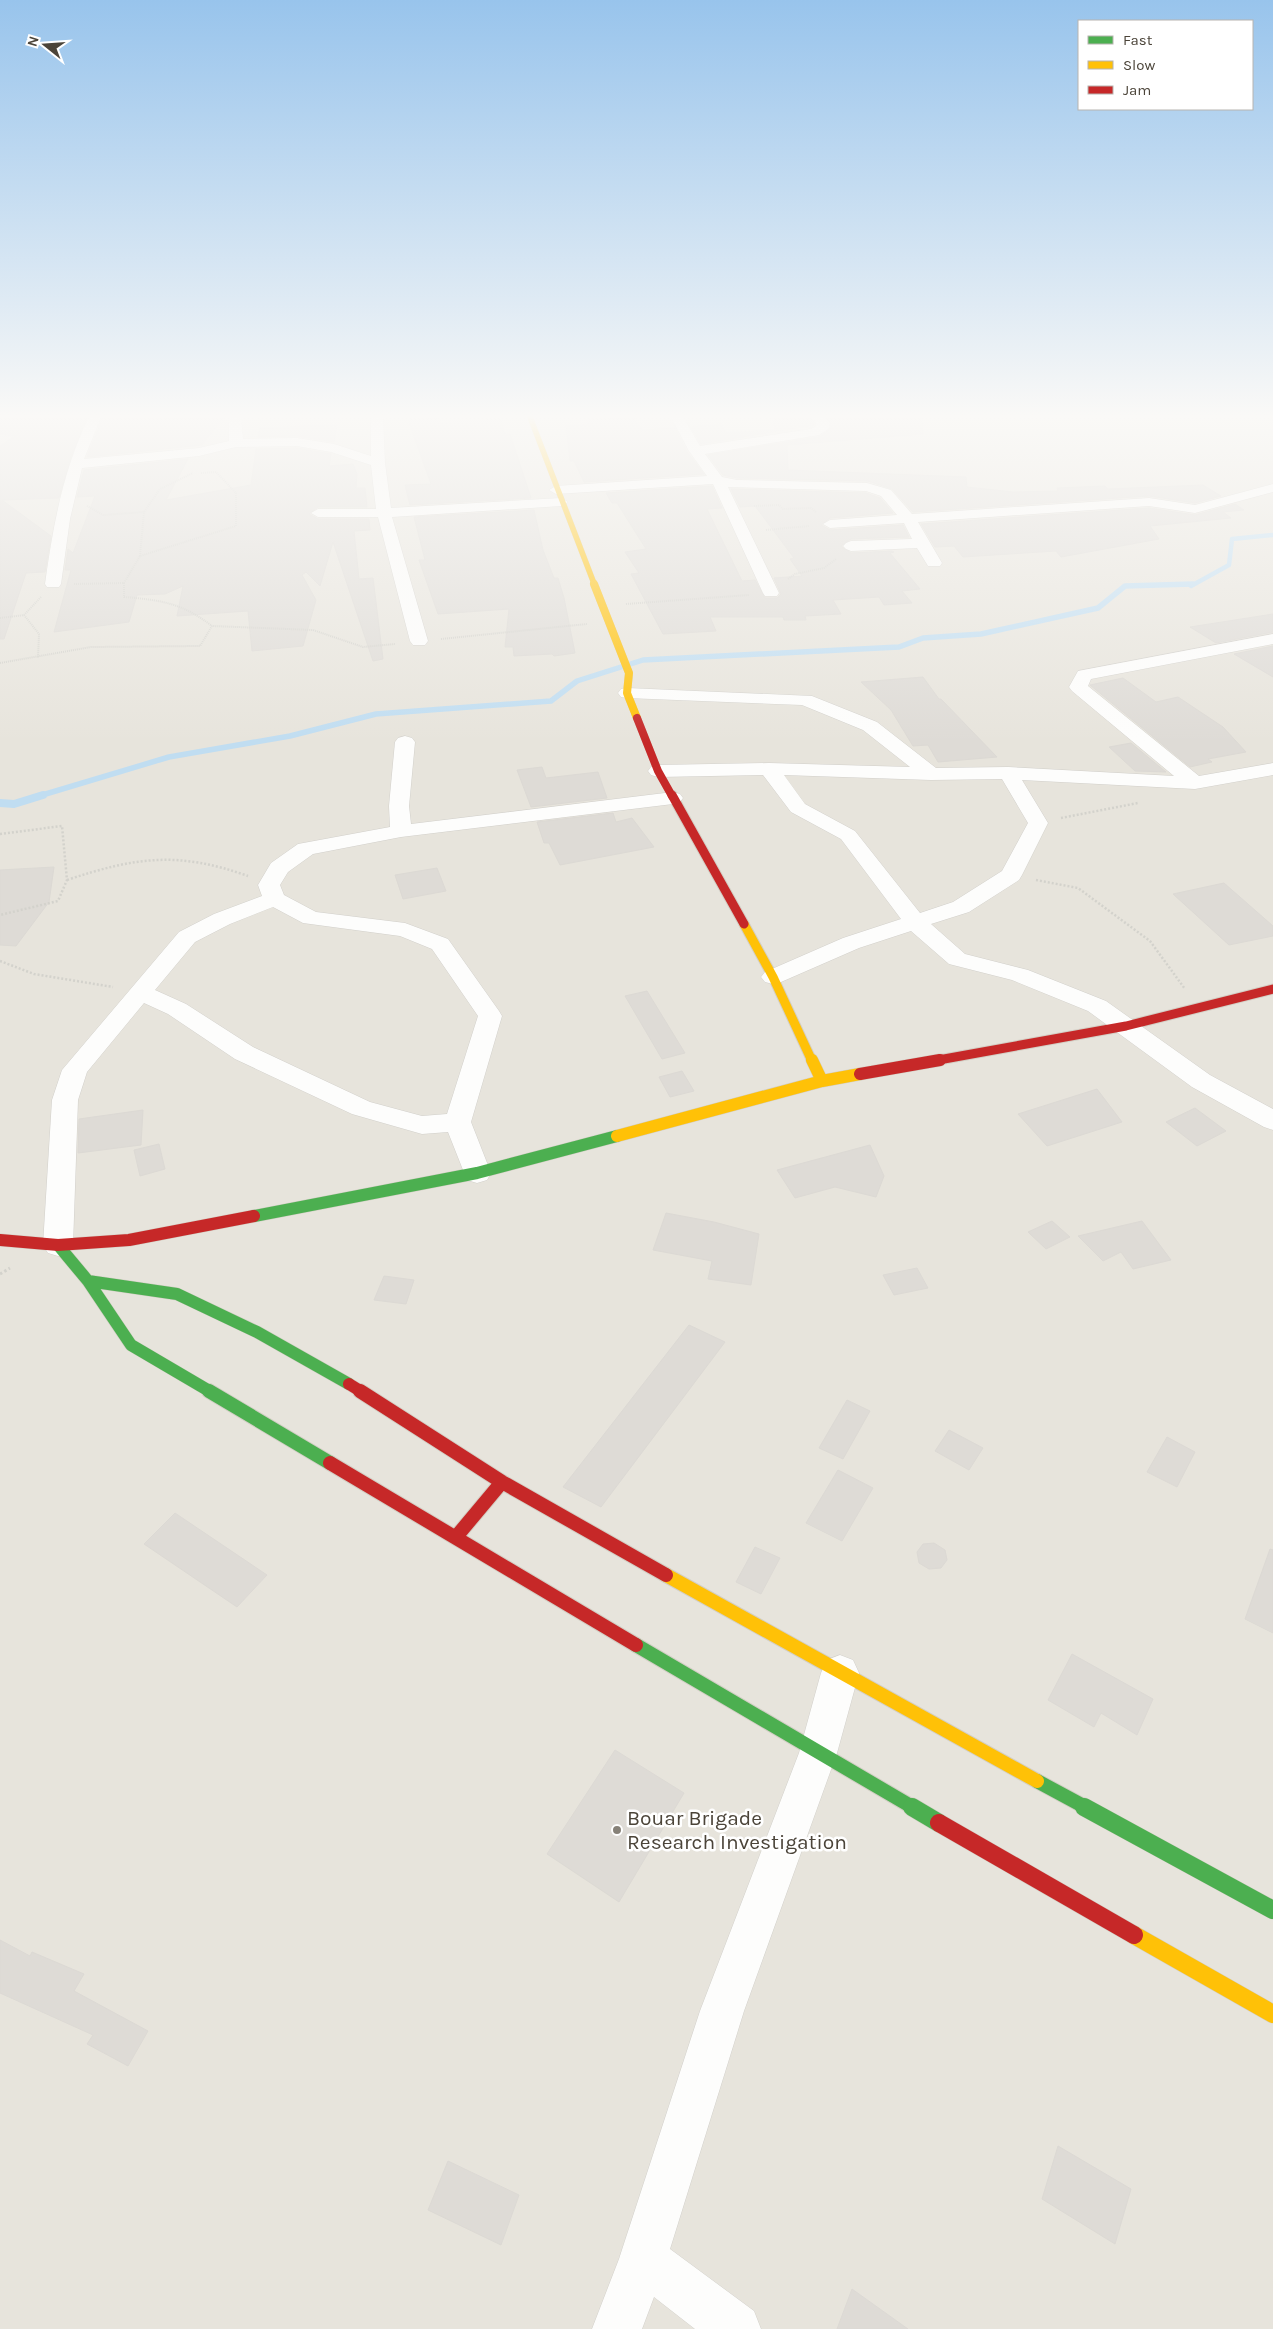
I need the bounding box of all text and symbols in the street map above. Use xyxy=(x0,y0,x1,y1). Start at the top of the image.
north arrow xyxy=(20,20,70,70)
legend xyxy=(1078,20,1253,110)
text: Fast xyxy=(1123,31,1153,49)
text: N xyxy=(23,34,43,49)
text: Slow xyxy=(1123,56,1155,74)
text: Jam xyxy=(1123,81,1151,99)
place label: Bouar Brigade Research Investigation xyxy=(627,1806,847,1854)
marker: Bouar Brigade Research Investigation xyxy=(611,1824,623,1836)

